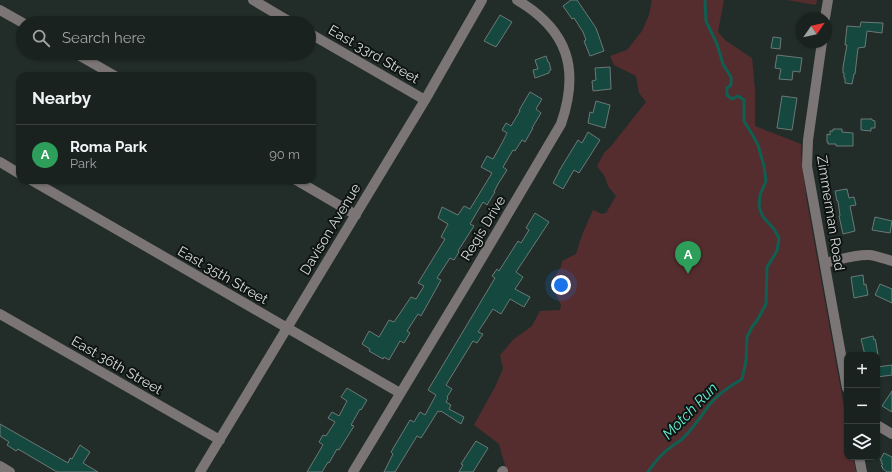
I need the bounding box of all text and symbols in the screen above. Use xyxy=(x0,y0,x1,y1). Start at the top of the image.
north arrow xyxy=(796,12,832,48)
search box xyxy=(16,16,316,60)
street label: East 33rd Street xyxy=(326,22,422,87)
icon: search xyxy=(30,27,52,49)
text: Search here xyxy=(62,29,145,47)
text: Nearby xyxy=(32,88,91,108)
text: Roma Park xyxy=(70,138,147,156)
text: A xyxy=(41,147,49,162)
text: 90 m xyxy=(269,147,300,162)
street label: Zimmerman Road xyxy=(814,154,848,272)
text: Park xyxy=(70,156,97,171)
street label: Davison Avenue xyxy=(297,181,363,277)
street label: Regis Drive xyxy=(457,193,509,263)
pin: A xyxy=(675,241,701,274)
street label: East 35th Street xyxy=(175,243,271,307)
your location xyxy=(551,275,571,295)
street label: East 36th Street xyxy=(69,332,166,398)
map controls xyxy=(844,352,880,460)
button: + xyxy=(844,352,880,388)
water label: Motch Run xyxy=(659,379,721,443)
button: − xyxy=(844,388,880,424)
button: layers xyxy=(844,424,880,460)

